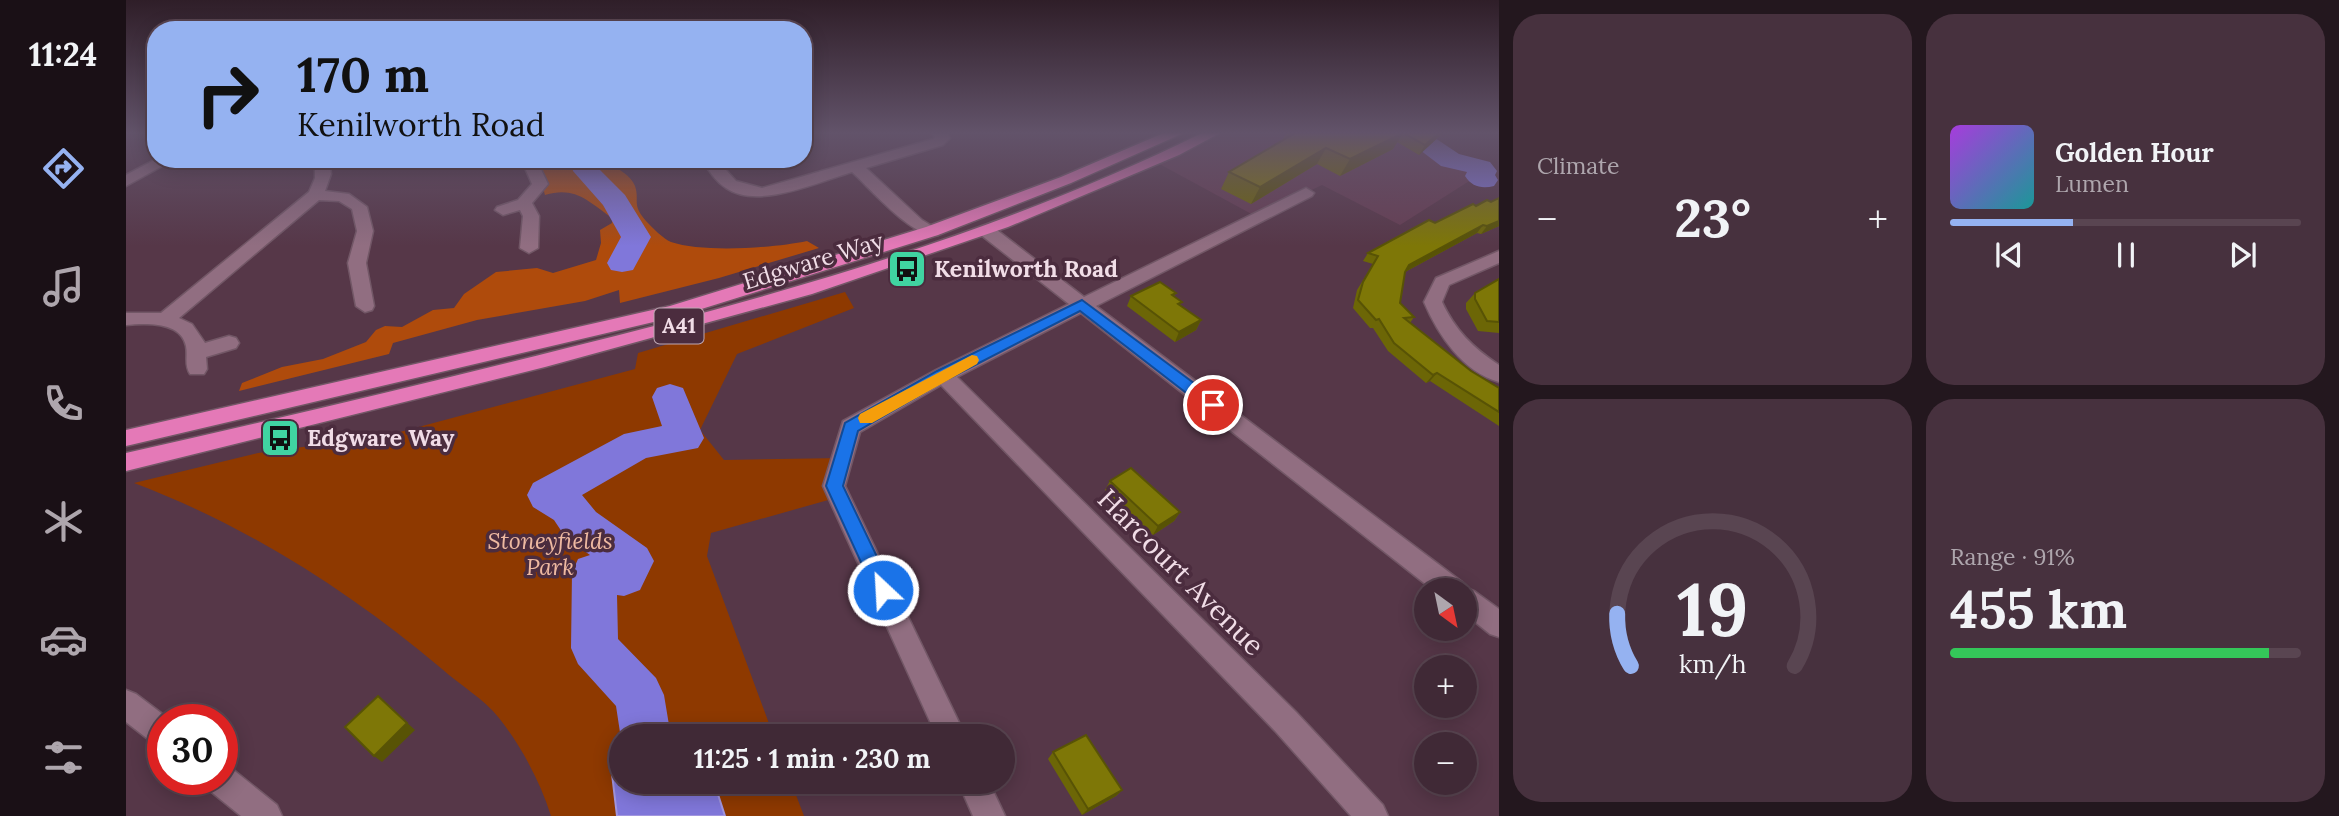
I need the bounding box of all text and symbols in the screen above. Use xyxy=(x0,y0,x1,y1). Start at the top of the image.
text: 11:24 xyxy=(29,34,97,75)
text: 170 m xyxy=(297,43,429,105)
icon: right xyxy=(182,49,273,140)
text: Kenilworth Road xyxy=(297,104,545,145)
text: Golden Hour xyxy=(2055,136,2214,169)
icon: directions xyxy=(39,144,88,193)
text: Climate xyxy=(1537,151,1619,180)
text: Lumen xyxy=(2055,169,2129,198)
text: 23° xyxy=(1674,185,1751,251)
text: − xyxy=(1537,195,1557,243)
text: + xyxy=(1868,195,1888,243)
street label: Edgware Way xyxy=(739,225,887,296)
icon: previous xyxy=(1990,236,2028,274)
icon: pause xyxy=(2107,236,2145,274)
icon: next xyxy=(2224,236,2262,274)
bus stop icon: Kenilworth Road xyxy=(886,248,928,290)
place label: Kenilworth Road xyxy=(934,254,1118,283)
icon: music xyxy=(39,262,88,311)
road number: A41 xyxy=(654,308,704,344)
pin xyxy=(1183,375,1243,435)
icon: phone xyxy=(39,379,88,428)
icon: arrive xyxy=(1194,386,1232,424)
bus stop icon: Edgware Way xyxy=(259,417,301,459)
place label: Edgware Way xyxy=(307,423,455,452)
street label: Harcourt Avenue xyxy=(1090,481,1272,663)
icon: climate xyxy=(39,497,88,546)
park label: Stoneyfields Park xyxy=(487,526,613,581)
text: Range · 91% xyxy=(1950,542,2075,571)
position arrow xyxy=(846,553,920,627)
text: 19 xyxy=(1677,564,1748,657)
text: 455 km xyxy=(1950,576,2127,642)
north arrow xyxy=(1414,578,1477,640)
map controls xyxy=(1414,578,1477,795)
icon: car xyxy=(39,615,88,664)
text: km/h xyxy=(1679,648,1746,680)
button: + xyxy=(1414,655,1477,718)
speed limit sign: 30 xyxy=(147,704,238,795)
button: − xyxy=(1414,732,1477,795)
icon: filters xyxy=(39,733,88,782)
text: 11:25 · 1 min · 230 m xyxy=(694,742,930,775)

